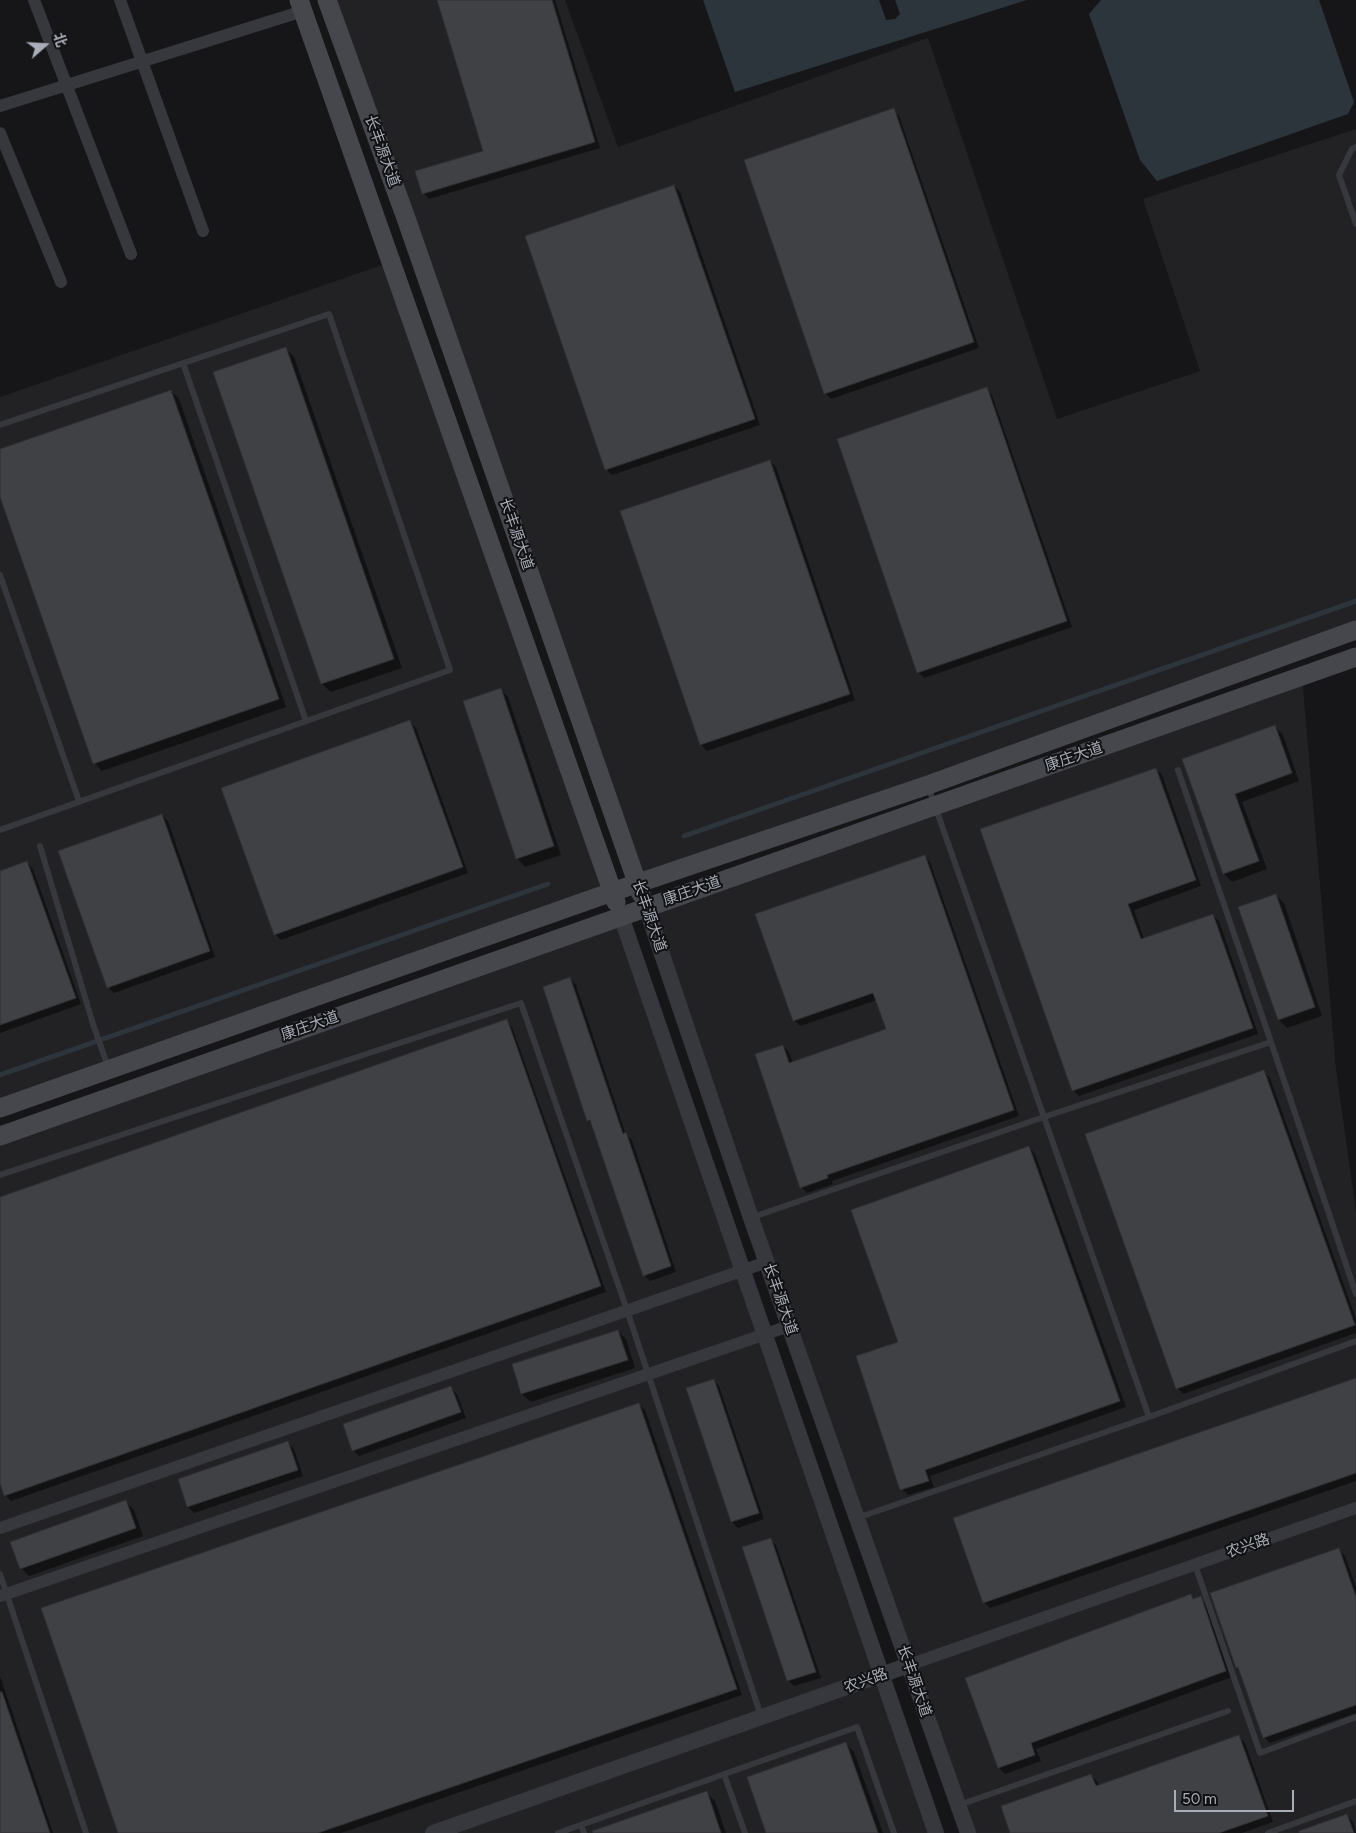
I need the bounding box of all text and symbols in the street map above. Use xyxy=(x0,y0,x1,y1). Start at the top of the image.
north arrow xyxy=(20,20,70,70)
text: 北 xyxy=(49,31,70,49)
street label: 长丰源大道 xyxy=(361,113,403,189)
street label: 长丰源大道 xyxy=(495,496,537,572)
street label: 康庄大道 xyxy=(1043,739,1105,775)
street label: 康庄大道 xyxy=(661,873,723,909)
street label: 长丰源大道 xyxy=(628,878,670,954)
street label: 康庄大道 xyxy=(279,1008,341,1044)
street label: 长丰源大道 xyxy=(759,1261,801,1337)
street label: 农兴路 xyxy=(1224,1530,1272,1562)
street label: 长丰源大道 xyxy=(893,1643,935,1719)
street label: 农兴路 xyxy=(842,1665,890,1697)
scale bar xyxy=(1176,1780,1296,1812)
text: 50 m xyxy=(1182,1790,1217,1808)

